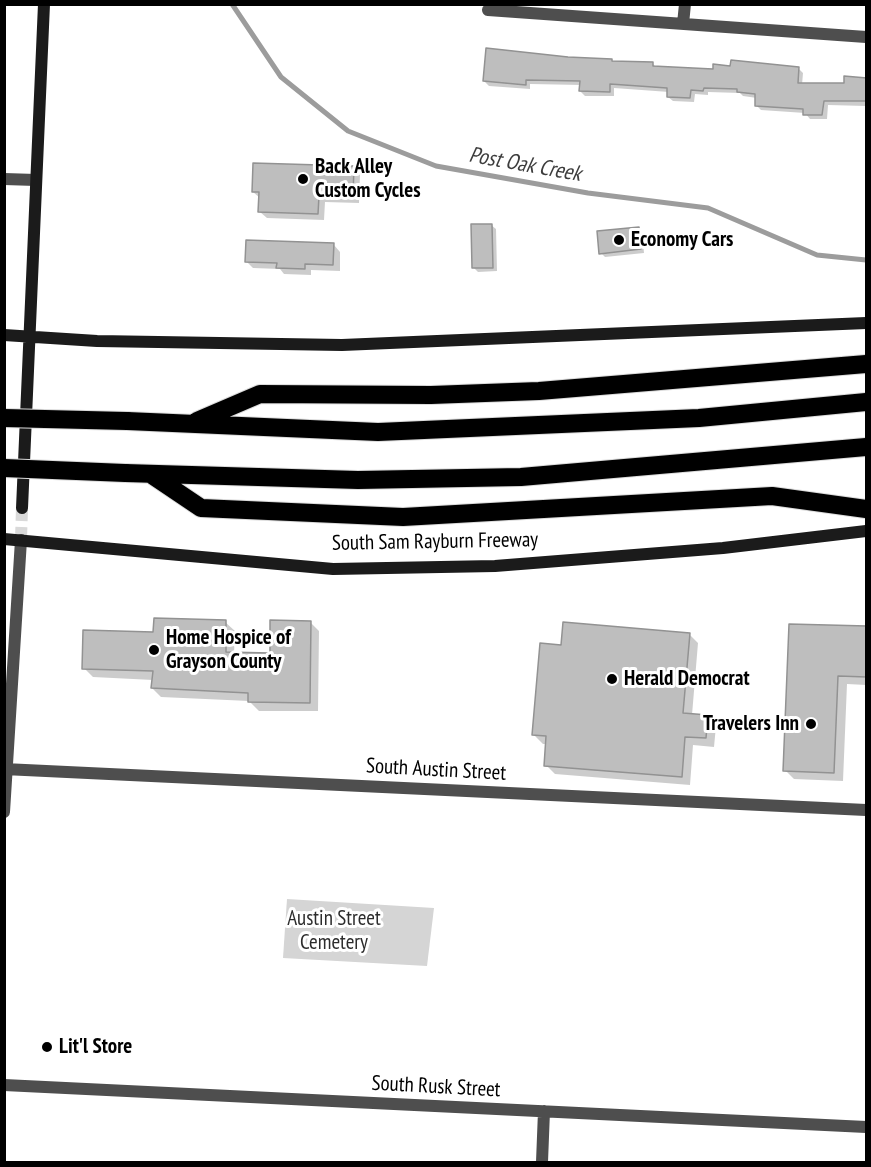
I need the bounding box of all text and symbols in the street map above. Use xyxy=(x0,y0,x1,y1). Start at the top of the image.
water label: Post Oak Creek xyxy=(467,142,583,188)
place label: Back Alley Custom Cycles xyxy=(315,154,421,204)
marker: Back Alley Custom Cycles xyxy=(296,172,310,186)
place label: Economy Cars xyxy=(631,227,733,253)
marker: Economy Cars xyxy=(612,233,626,247)
street label: South Sam Rayburn Freeway xyxy=(332,528,538,556)
place label: Home Hospice of Grayson County xyxy=(166,625,291,675)
marker: Home Hospice of Grayson County xyxy=(147,643,161,657)
place label: Herald Democrat xyxy=(624,666,750,692)
marker: Herald Democrat xyxy=(605,672,619,686)
place label: Travelers Inn xyxy=(703,711,799,737)
marker: Travelers Inn xyxy=(804,717,818,731)
street label: South Austin Street xyxy=(365,754,507,786)
park label: Austin Street Cemetery xyxy=(287,906,381,956)
place label: Lit'l Store xyxy=(59,1034,132,1060)
marker: Lit'l Store xyxy=(40,1040,54,1054)
street label: South Rusk Street xyxy=(371,1071,501,1103)

